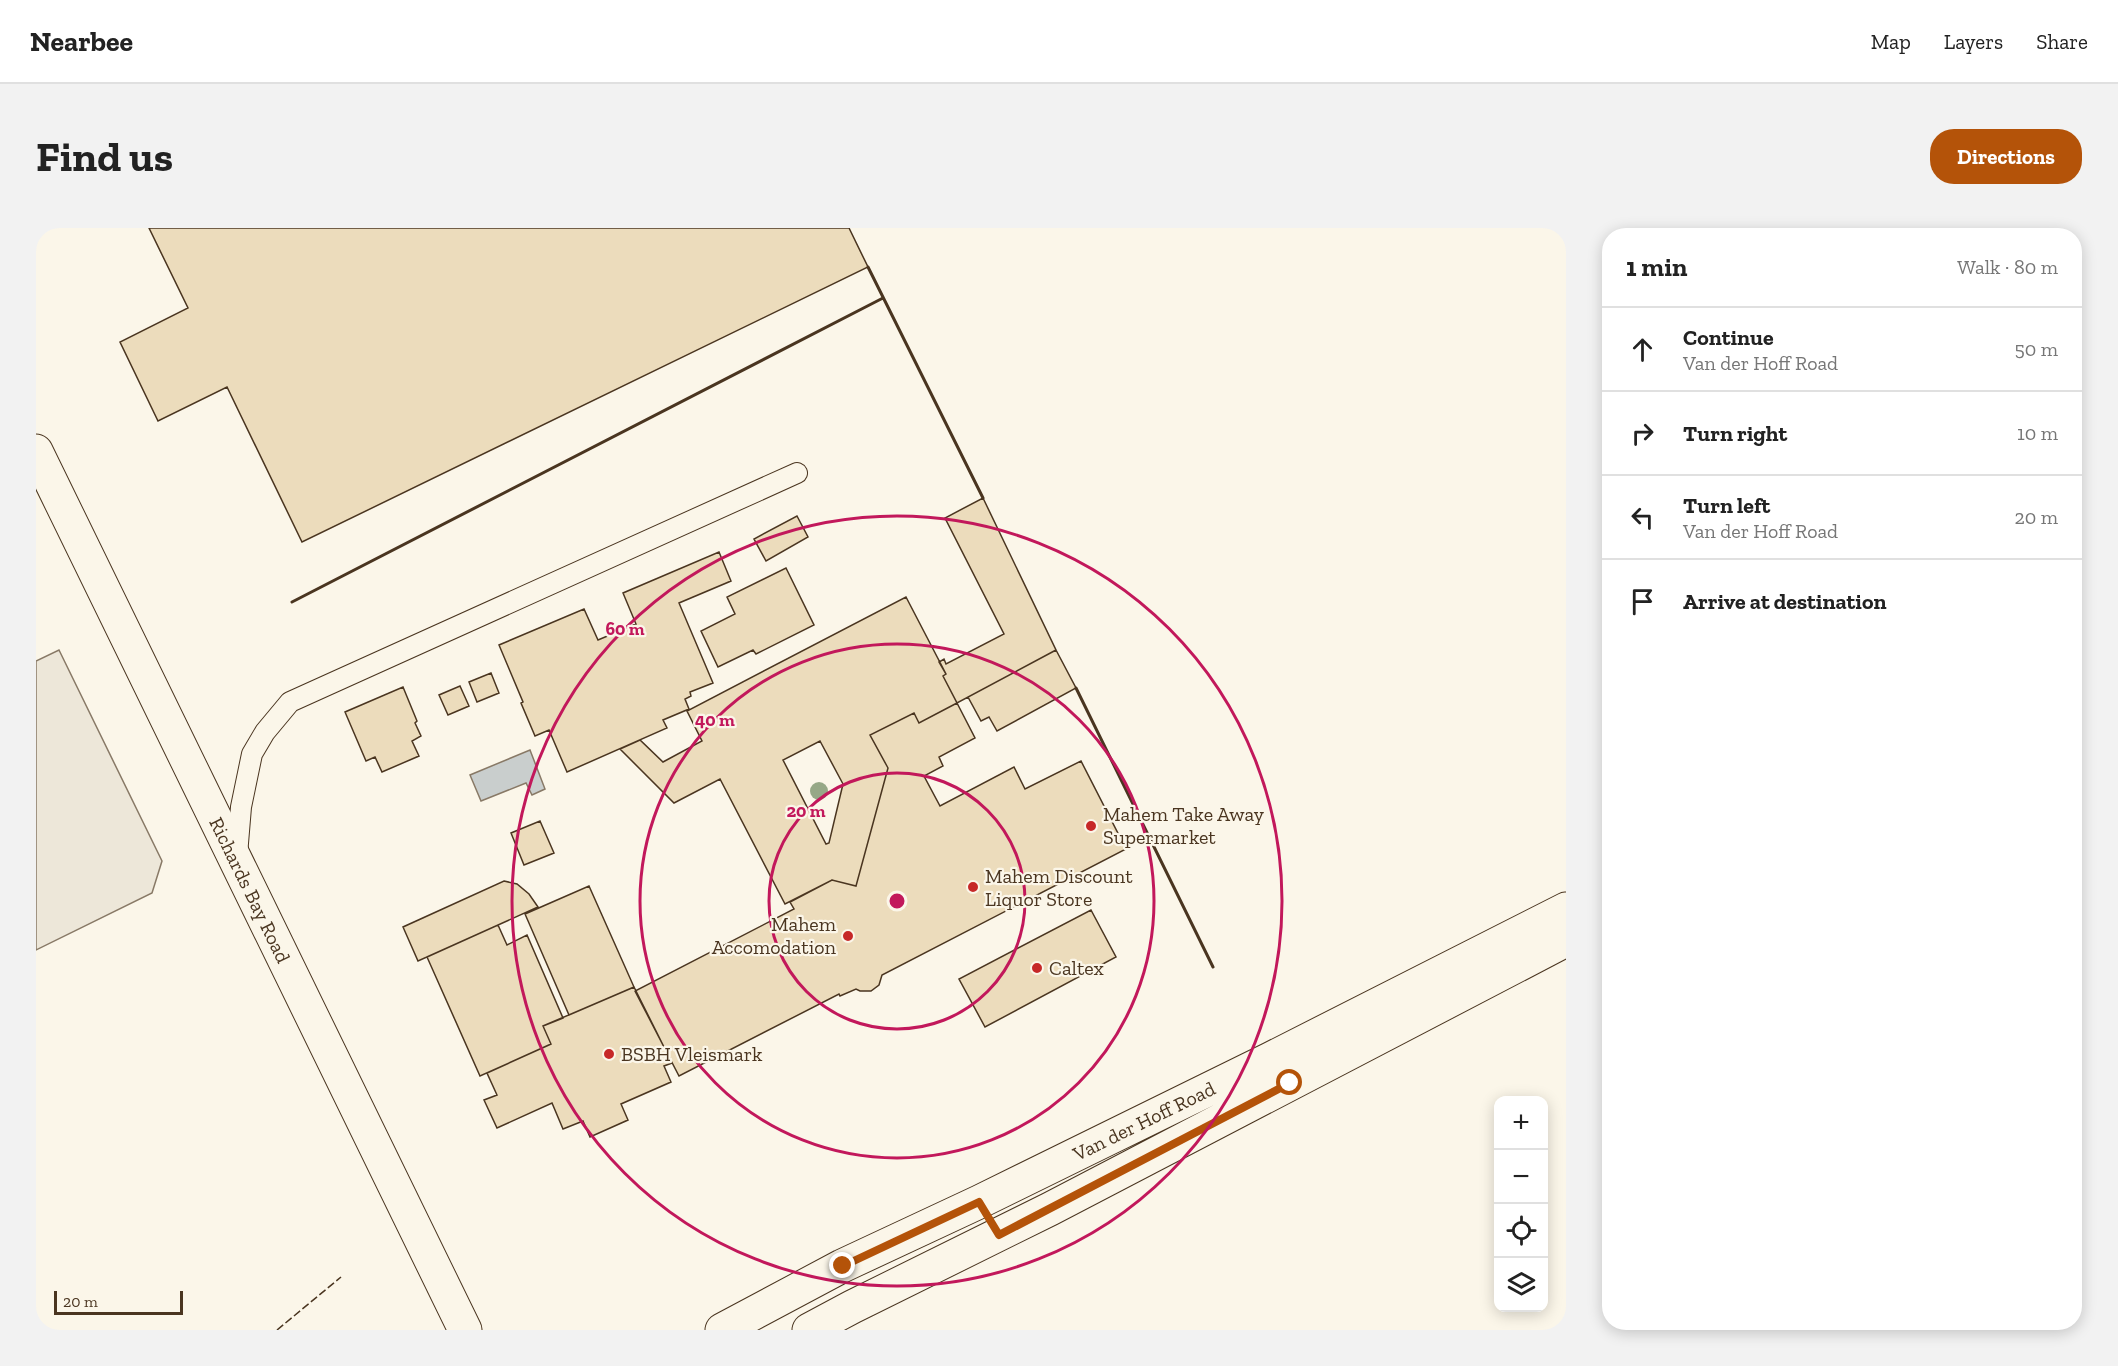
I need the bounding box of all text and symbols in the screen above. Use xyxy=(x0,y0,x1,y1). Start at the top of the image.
text: Nearbee xyxy=(30,25,133,58)
text: Map xyxy=(1871,29,1911,54)
text: Layers xyxy=(1944,29,2003,54)
text: Share xyxy=(2036,29,2088,54)
button: Directions xyxy=(1930,129,2082,184)
text: Find us xyxy=(36,131,173,182)
text: 1 min xyxy=(1626,251,1687,283)
text: Walk · 80 m xyxy=(1957,255,2058,279)
text: Continue xyxy=(1683,324,1774,351)
icon: ahead xyxy=(1626,333,1659,366)
text: 50 m xyxy=(2014,337,2058,361)
text: Van der Hoff Road xyxy=(1683,351,1838,375)
icon: right xyxy=(1626,417,1659,450)
text: Turn right xyxy=(1683,420,1787,447)
text: 10 m xyxy=(2017,421,2058,445)
text: Turn left xyxy=(1683,492,1770,519)
icon: left xyxy=(1626,501,1659,534)
text: 20 m xyxy=(2014,505,2058,529)
text: Van der Hoff Road xyxy=(1683,519,1838,543)
icon: arrive xyxy=(1626,585,1659,618)
text: Arrive at destination xyxy=(1683,588,1886,615)
text: 60 m xyxy=(605,618,645,640)
text: 40 m xyxy=(695,709,735,731)
text: 20 m xyxy=(786,800,826,822)
place label: Mahem Take Away Supermarket xyxy=(1103,802,1265,849)
street label: Richards Bay Road xyxy=(204,813,296,967)
marker: Mahem Take Away Supermarket xyxy=(1084,819,1098,833)
place label: Mahem Discount Liquor Store xyxy=(985,864,1133,911)
marker: Mahem Discount Liquor Store xyxy=(966,880,980,894)
centre of rings xyxy=(887,891,907,911)
place label: Mahem Accomodation xyxy=(712,912,837,959)
marker: Mahem Accomodation xyxy=(841,929,855,943)
place label: Caltex xyxy=(1049,956,1104,980)
marker: Caltex xyxy=(1030,961,1044,975)
place label: BSBH Vleismark xyxy=(621,1042,763,1066)
marker: BSBH Vleismark xyxy=(602,1047,616,1061)
route start xyxy=(1276,1069,1302,1095)
street label: Van der Hoff Road xyxy=(1068,1076,1219,1166)
map controls xyxy=(1494,1096,1548,1312)
button: + xyxy=(1494,1096,1548,1150)
button: − xyxy=(1494,1150,1548,1204)
button: locate xyxy=(1494,1204,1548,1258)
route end xyxy=(829,1252,855,1278)
button: layers xyxy=(1494,1258,1548,1312)
scale bar xyxy=(54,1288,183,1316)
text: 20 m xyxy=(63,1292,98,1311)

